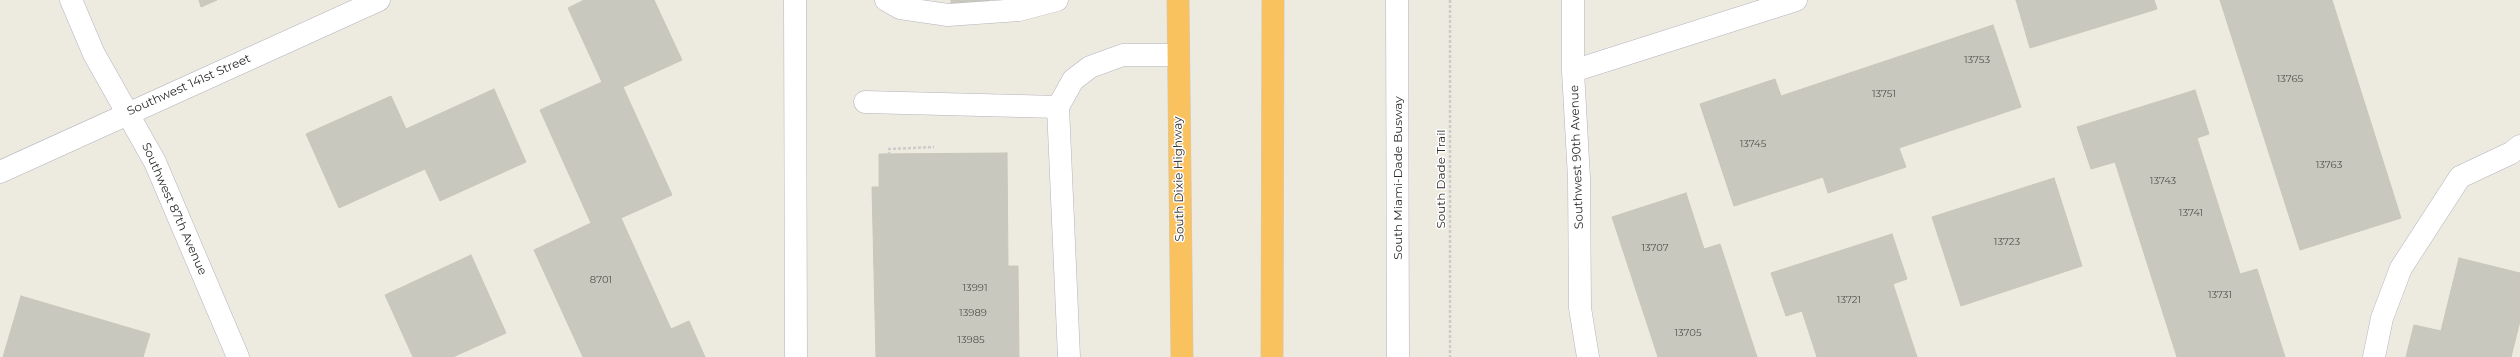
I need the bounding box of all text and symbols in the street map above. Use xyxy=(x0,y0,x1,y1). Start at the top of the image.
street label: Southwest 141st Street xyxy=(125,51,253,119)
house number: 13753 xyxy=(1964,54,1990,66)
house number: 13765 xyxy=(2277,73,2303,85)
street label: Southwest 90th Avenue xyxy=(1567,85,1587,229)
house number: 13751 xyxy=(1872,88,1896,100)
street label: South Miami-Dade Busway xyxy=(1391,96,1405,260)
street label: South Dixie Highway xyxy=(1171,116,1187,242)
street label: South Dade Trail xyxy=(1434,129,1448,229)
house number: 13745 xyxy=(1740,138,1766,150)
street label: Southwest 87th Avenue xyxy=(138,141,210,277)
house number: 13763 xyxy=(2316,159,2342,171)
house number: 13743 xyxy=(2150,175,2176,187)
house number: 13741 xyxy=(2179,207,2203,219)
house number: 13723 xyxy=(1994,236,2020,248)
house number: 13707 xyxy=(1641,242,1669,254)
house number: 8701 xyxy=(590,274,612,286)
house number: 13991 xyxy=(962,282,988,294)
house number: 13731 xyxy=(2208,289,2232,301)
house number: 13721 xyxy=(1837,294,1861,306)
house number: 13989 xyxy=(959,307,987,319)
house number: 13705 xyxy=(1674,327,1702,339)
house number: 13985 xyxy=(957,334,985,346)

